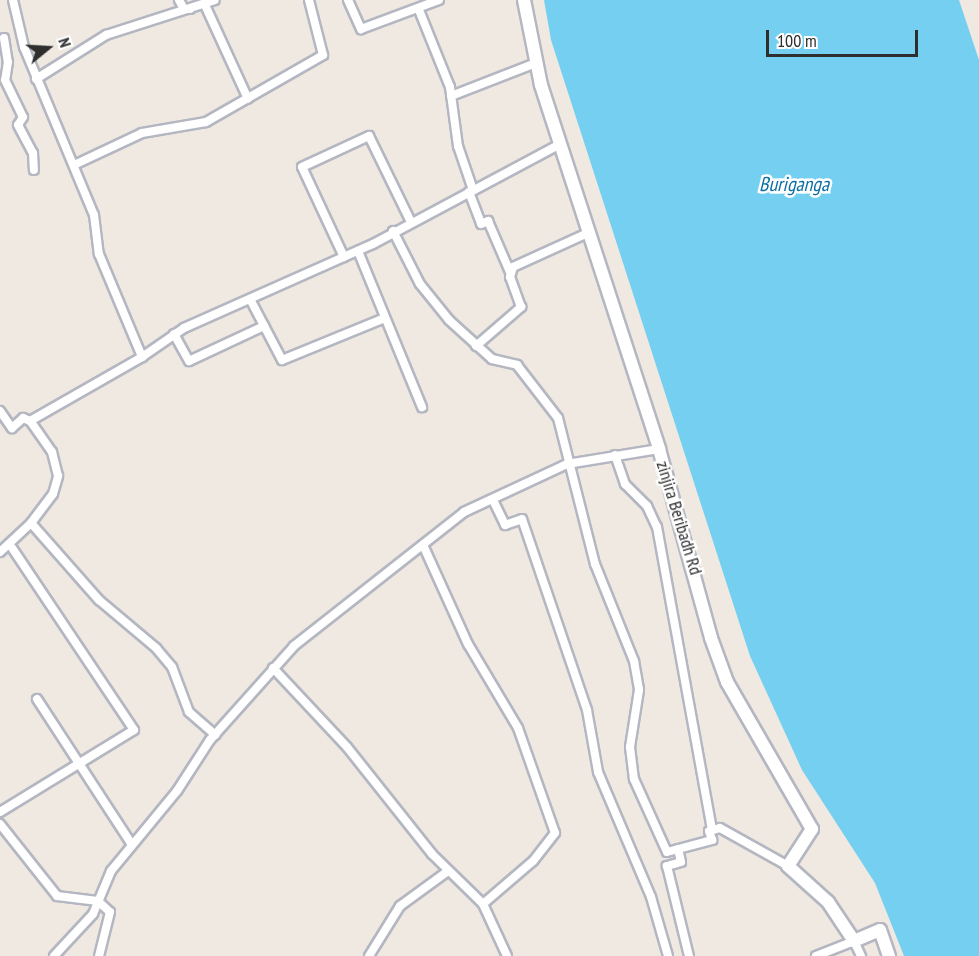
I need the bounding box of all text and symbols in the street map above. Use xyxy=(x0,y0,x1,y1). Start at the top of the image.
north arrow xyxy=(18,18,78,78)
scale bar xyxy=(769,18,920,56)
text: 100 m xyxy=(777,29,817,52)
text: N xyxy=(54,35,76,50)
water label: Buriganga xyxy=(759,172,829,196)
street label: zinjira Beribadh Rd xyxy=(651,459,707,577)

